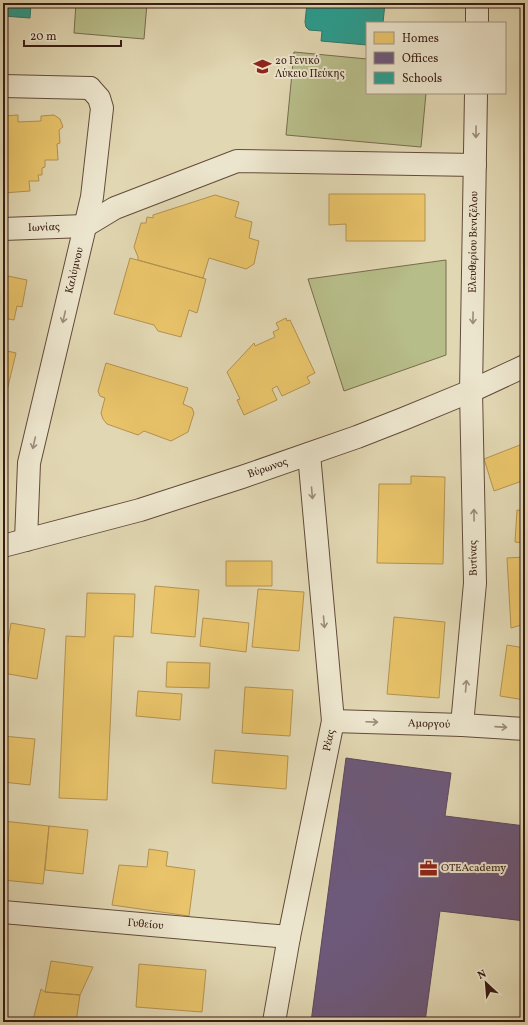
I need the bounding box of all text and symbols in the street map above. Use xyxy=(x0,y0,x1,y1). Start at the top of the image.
scale bar xyxy=(24,22,121,48)
legend xyxy=(366,22,506,94)
text: 20 m xyxy=(30,29,57,45)
text: Homes xyxy=(402,31,439,47)
text: Offices xyxy=(402,51,438,67)
place label: 2ο Γενικό Λύκειο Πεύκης xyxy=(275,54,345,82)
school or university icon: 2ο Γενικό Λύκειο Πεύκης xyxy=(252,57,272,77)
text: Schools xyxy=(402,71,442,87)
one-way arrow xyxy=(472,125,479,138)
street label: Ελευθερίου Βενιζέλου xyxy=(465,191,482,293)
street label: Ιωνίας xyxy=(28,219,60,236)
street label: Καλύμνου xyxy=(62,246,87,295)
one-way arrow xyxy=(59,310,67,323)
one-way arrow xyxy=(469,311,477,324)
one-way arrow xyxy=(29,436,37,449)
street label: Βύρωνος xyxy=(246,454,290,482)
one-way arrow xyxy=(309,486,316,499)
one-way arrow xyxy=(470,509,477,522)
street label: Βυτίνας xyxy=(466,540,482,576)
one-way arrow xyxy=(320,615,327,628)
one-way arrow xyxy=(462,680,469,693)
street label: Αμοργού xyxy=(408,716,450,732)
one-way arrow xyxy=(365,718,378,726)
one-way arrow xyxy=(494,724,507,731)
street label: Ρέας xyxy=(319,728,339,753)
office icon: OTEAcademy xyxy=(418,858,438,878)
place label: OTEAcademy xyxy=(441,861,506,876)
street label: Γυθείου xyxy=(127,915,164,933)
north arrow xyxy=(466,963,506,1003)
text: N xyxy=(475,967,489,984)

